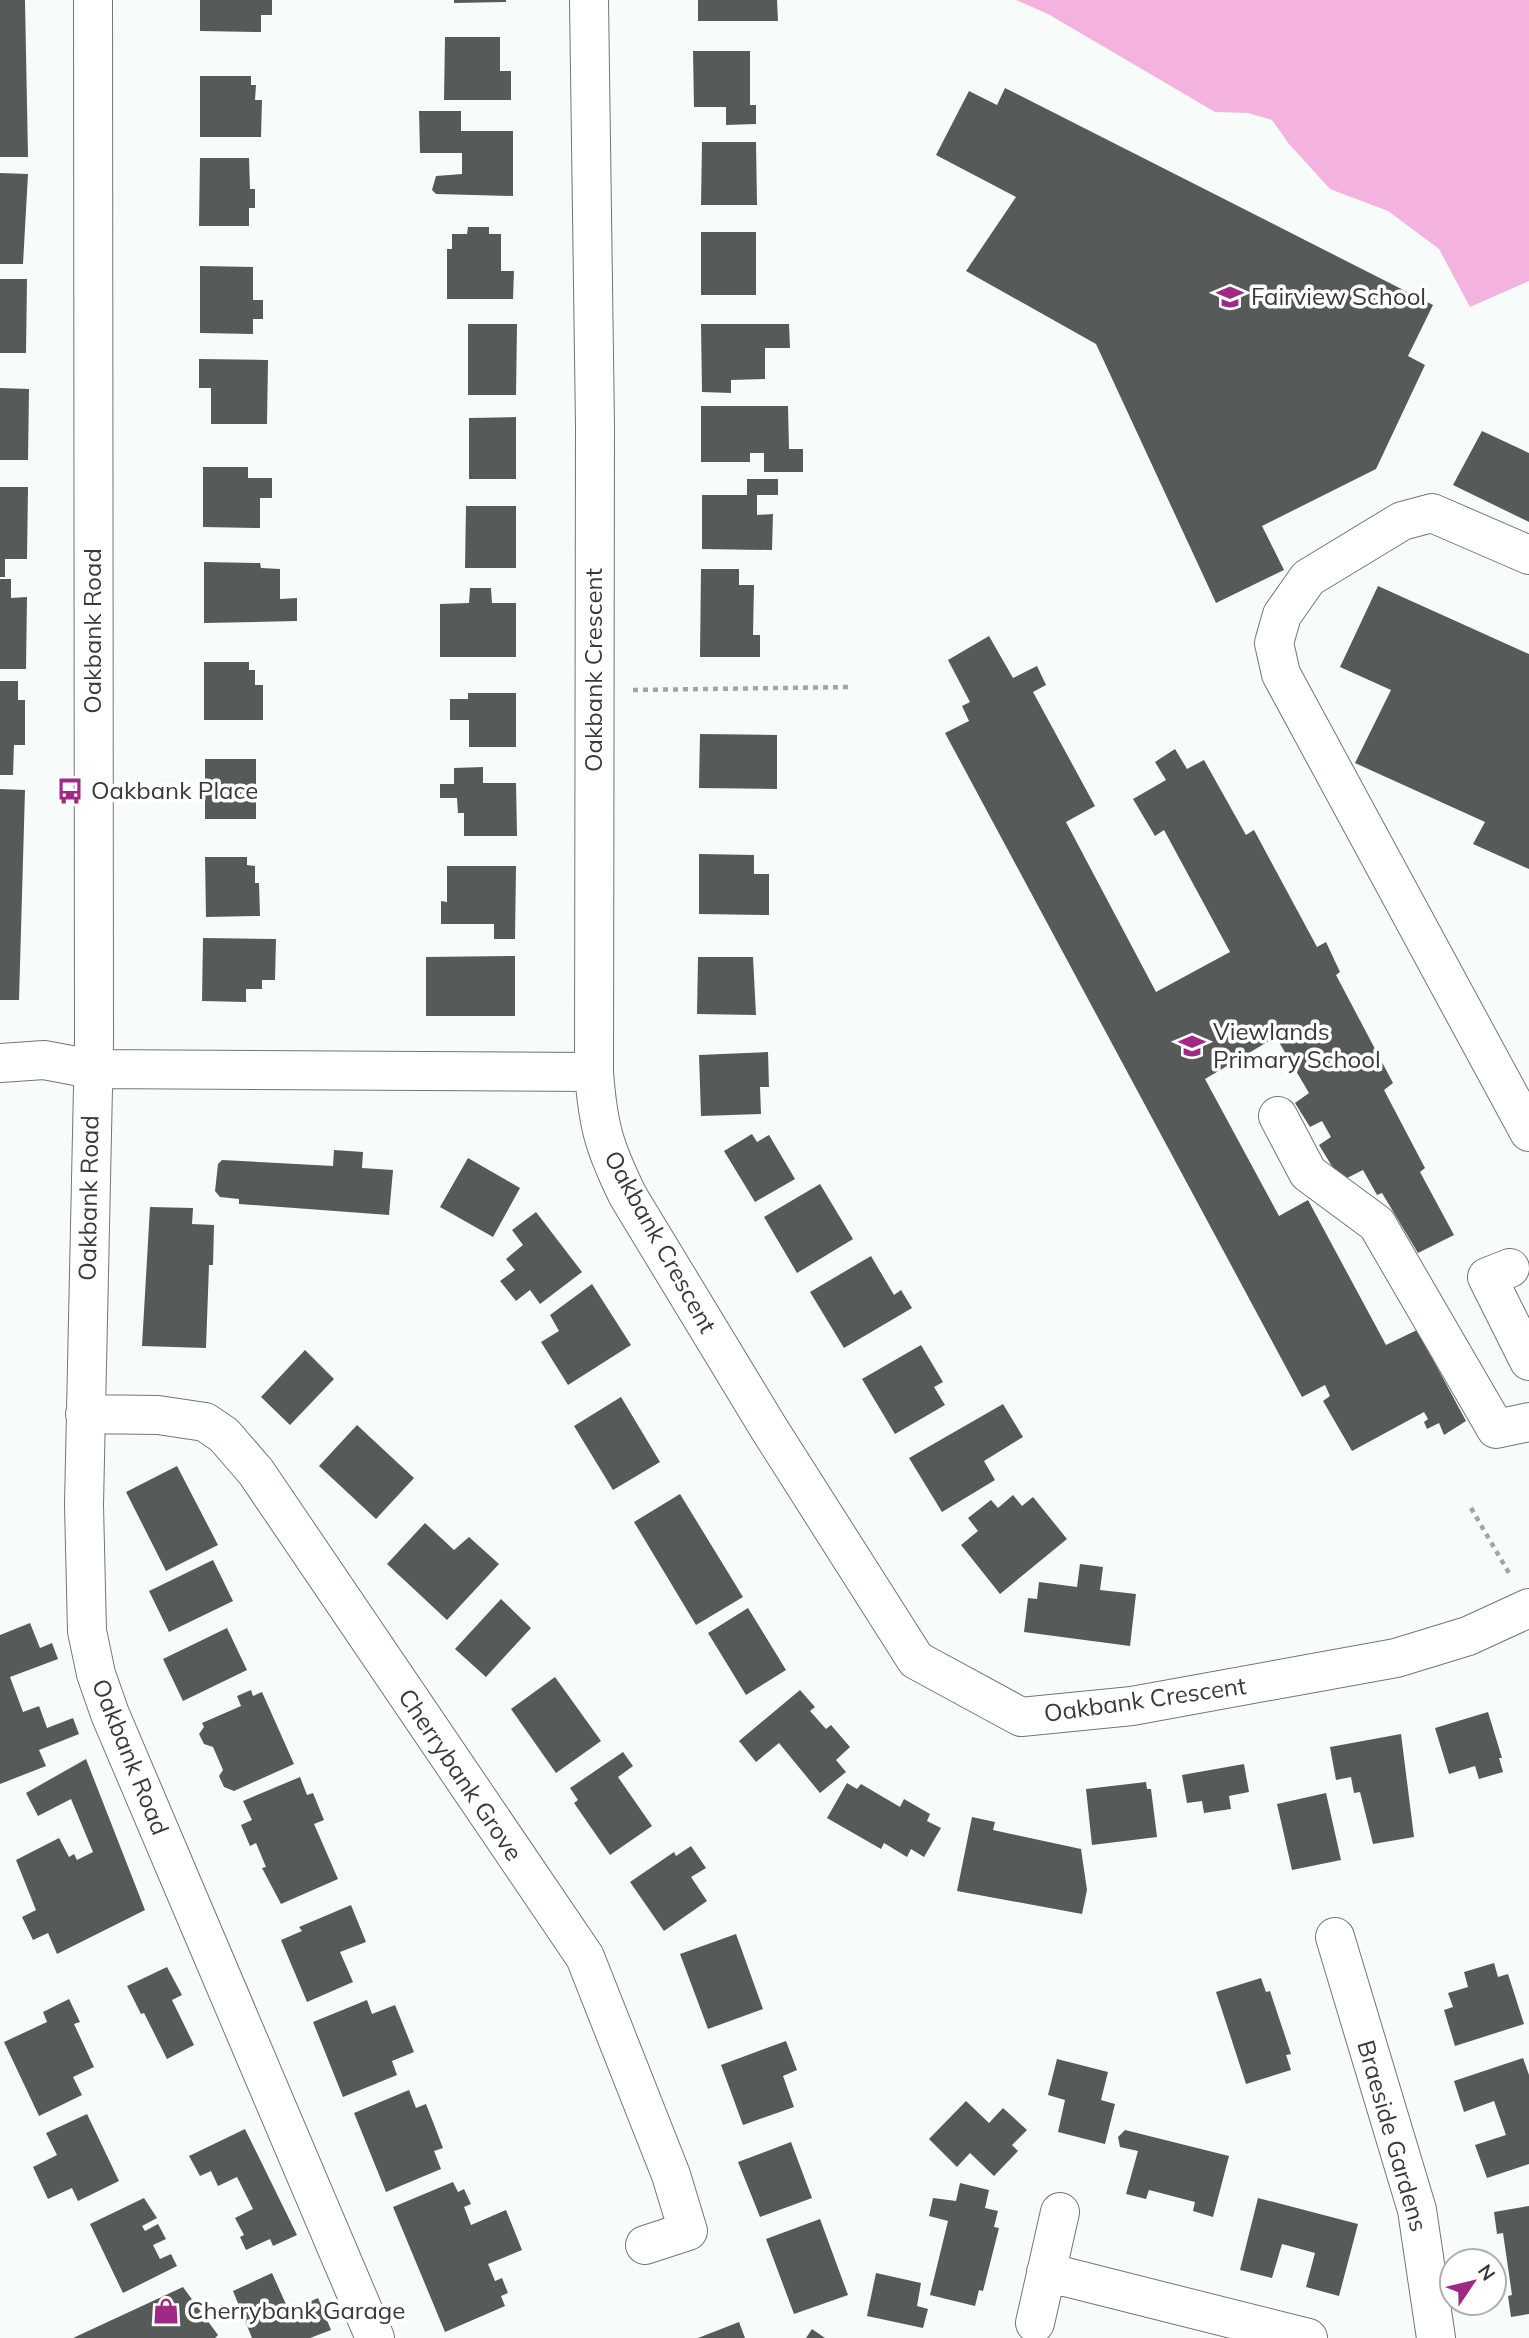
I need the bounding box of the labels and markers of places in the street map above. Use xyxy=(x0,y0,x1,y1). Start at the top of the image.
place label: Fairview School xyxy=(1251,281,1426,311)
school or university icon: Fairview School xyxy=(1215,282,1245,312)
place label: Oakbank Place xyxy=(91,775,258,805)
bus stop icon: Oakbank Place xyxy=(55,776,85,806)
place label: Viewlands Primary School xyxy=(1213,1016,1381,1074)
school or university icon: Viewlands Primary School xyxy=(1177,1031,1207,1061)
place label: Cherrybank Garage xyxy=(187,2295,405,2325)
shop icon: Cherrybank Garage xyxy=(151,2296,181,2326)

